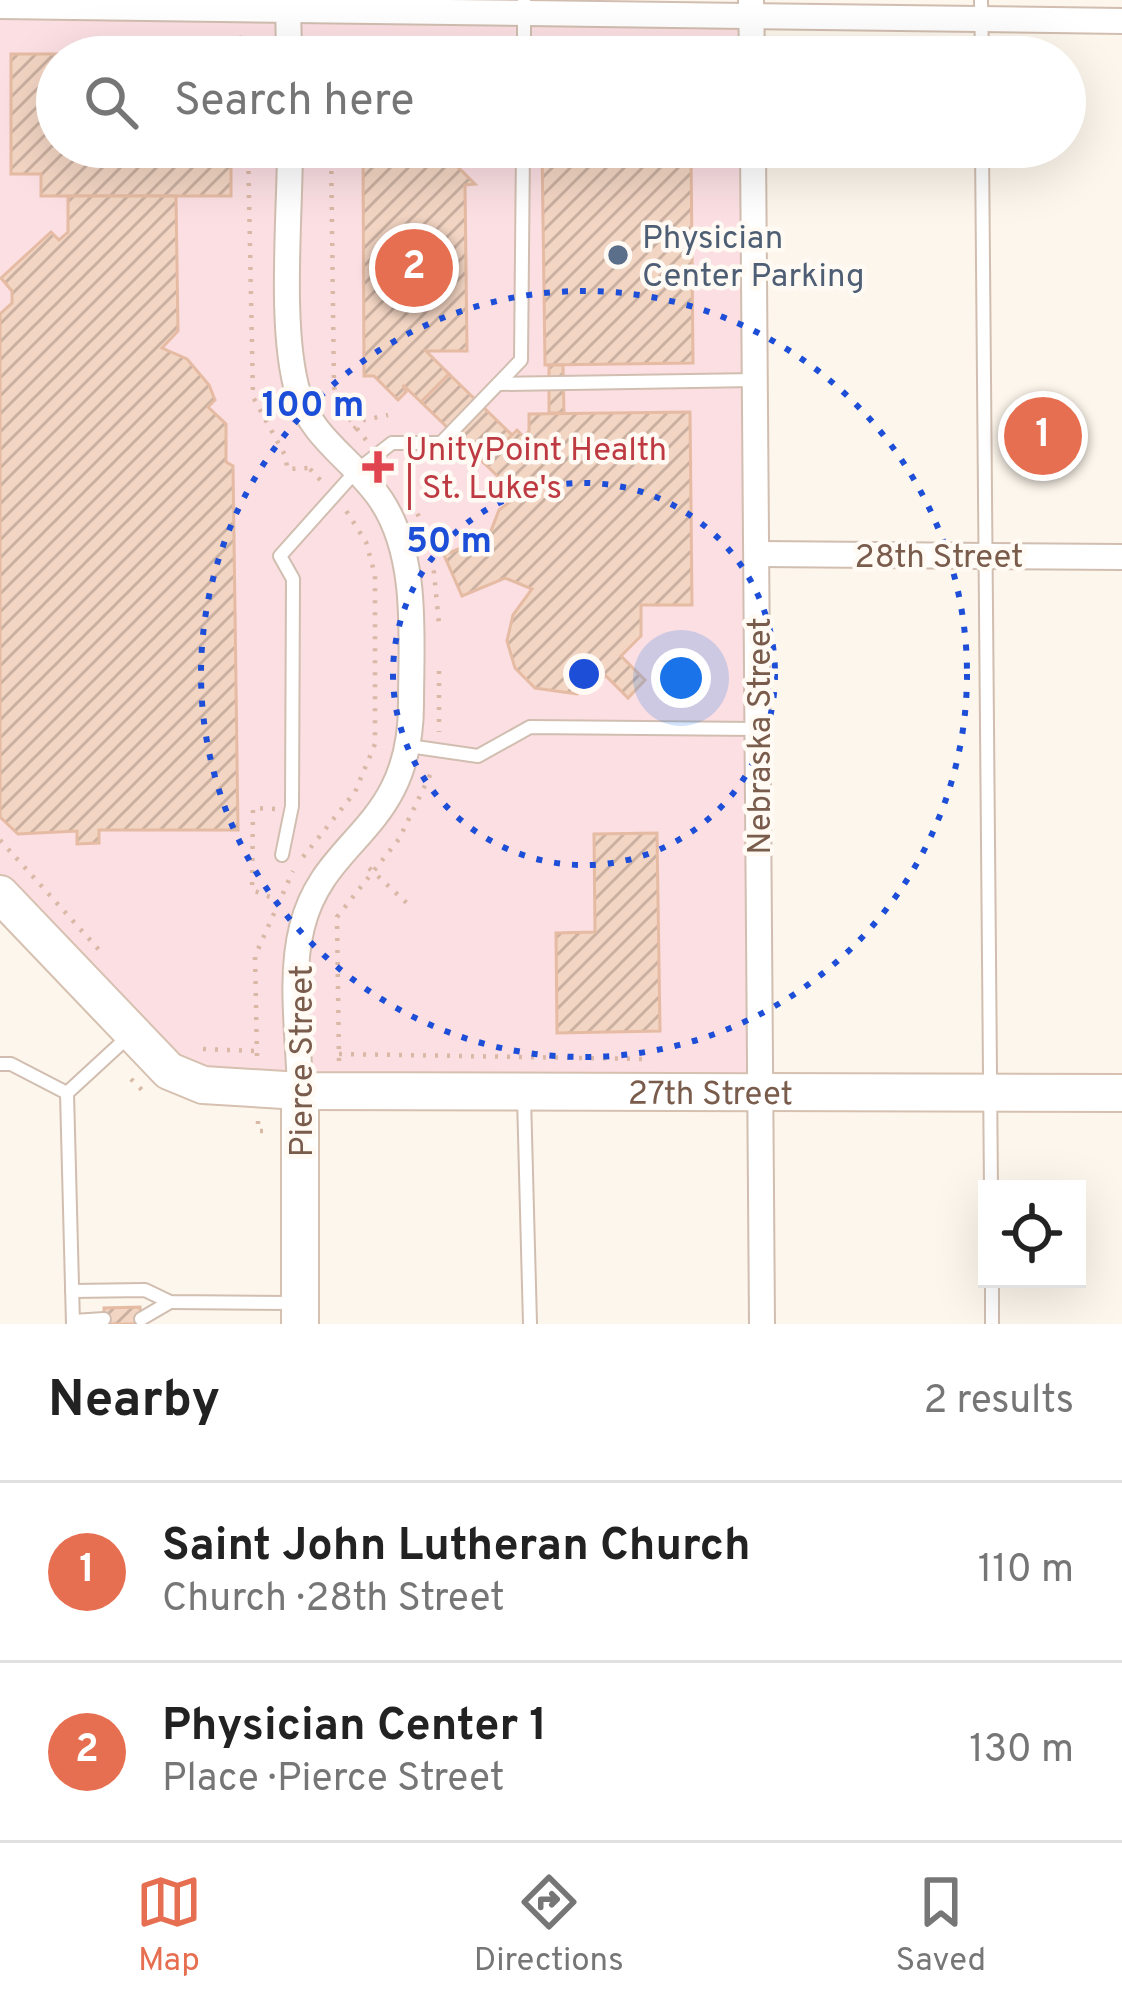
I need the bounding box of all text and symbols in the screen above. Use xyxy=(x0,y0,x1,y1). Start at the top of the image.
search box xyxy=(36,36,1086,168)
icon: search xyxy=(78,69,144,135)
text: Search here xyxy=(174,74,414,131)
place label: Physician Center Parking xyxy=(642,219,865,299)
pin: 2 xyxy=(375,223,453,313)
marker: Physician Center Parking xyxy=(605,242,631,268)
text: 100 m xyxy=(262,384,364,430)
pin: 1 xyxy=(1004,391,1082,481)
place label: UnityPoint Health | St. Luke's xyxy=(405,431,667,511)
marker: UnityPoint Health | St. Luke's xyxy=(362,451,394,483)
text: 50 m xyxy=(406,520,492,566)
street label: 28th Street xyxy=(855,538,1023,580)
street label: Nebraska Street xyxy=(741,617,783,855)
your location xyxy=(651,648,711,708)
centre of rings xyxy=(563,653,605,695)
street label: Pierce Street xyxy=(283,965,325,1157)
street label: 27th Street xyxy=(628,1075,793,1117)
map controls xyxy=(978,1180,1086,1288)
button: locate xyxy=(978,1180,1086,1288)
text: Nearby xyxy=(48,1370,220,1435)
text: 2 results xyxy=(923,1378,1074,1427)
text: Saint John Lutheran Church xyxy=(162,1519,751,1576)
text: 1 xyxy=(79,1547,95,1596)
text: 110 m xyxy=(978,1547,1074,1596)
text: Church · 28th Street xyxy=(162,1576,505,1625)
text: Physician Center 1 xyxy=(162,1699,547,1756)
text: 2 xyxy=(75,1727,99,1776)
text: 130 m xyxy=(969,1727,1074,1776)
text: Place · Pierce Street xyxy=(162,1756,504,1805)
tab: Map xyxy=(136,1869,202,1983)
tab: Directions xyxy=(474,1869,624,1983)
tab: Saved xyxy=(895,1869,986,1983)

